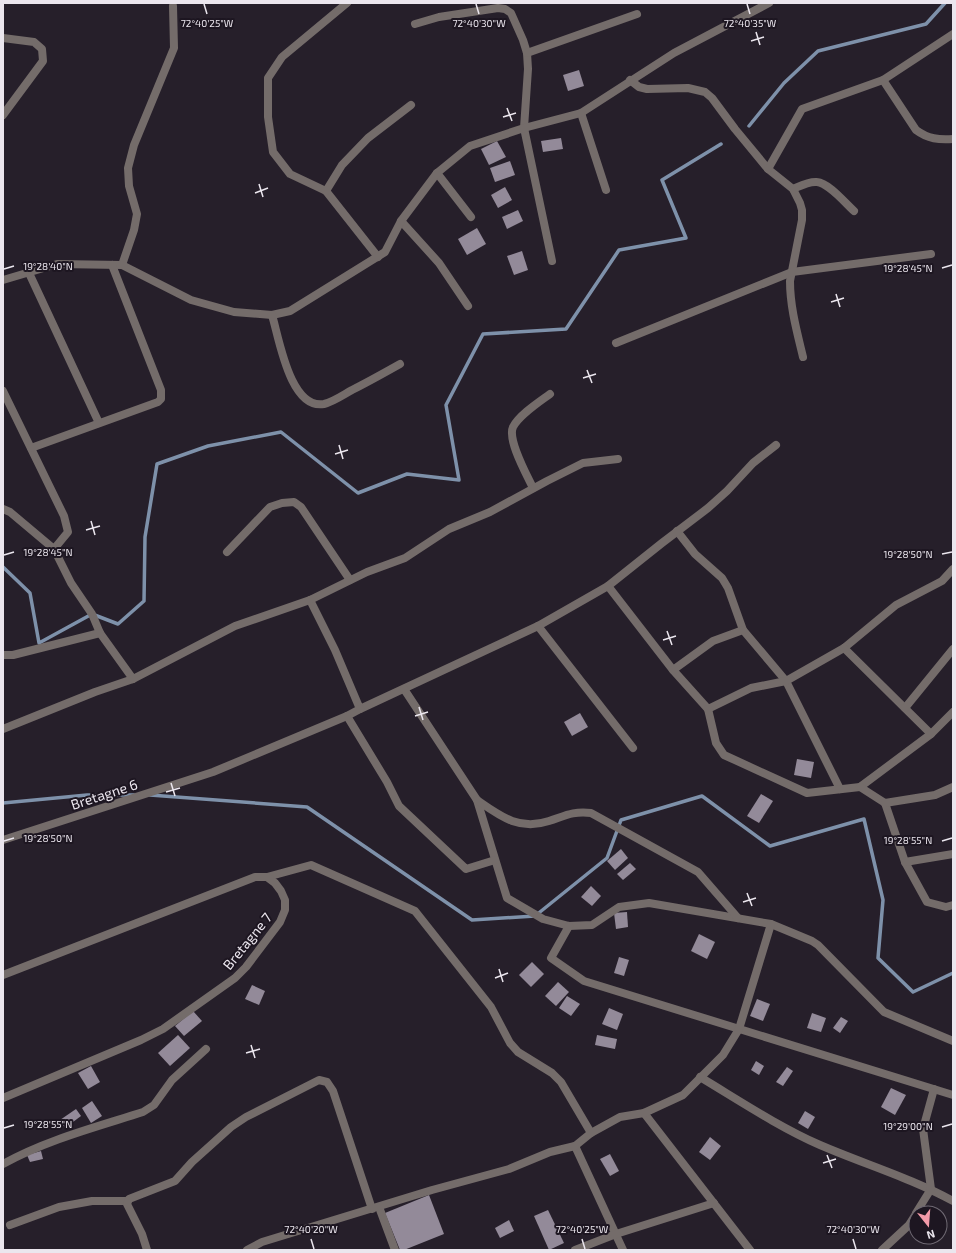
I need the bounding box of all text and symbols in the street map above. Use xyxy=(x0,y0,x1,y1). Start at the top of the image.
text: 72°40'25"W xyxy=(181,17,234,29)
text: 72°40'30"W xyxy=(452,17,506,29)
text: 72°40'35"W xyxy=(724,17,777,29)
text: 19°28'40"N xyxy=(23,260,73,272)
text: 19°28'45"N xyxy=(884,262,933,274)
text: 19°28'45"N xyxy=(24,546,73,558)
text: 19°28'50"N xyxy=(883,548,933,560)
street label: Bretagne 6 xyxy=(68,775,140,813)
text: 19°28'50"N xyxy=(23,832,73,844)
text: 19°28'55"N xyxy=(884,834,932,846)
street label: Bretagne 7 xyxy=(219,909,275,973)
text: 19°28'55"N xyxy=(24,1118,72,1130)
text: 19°29'00"N xyxy=(883,1120,933,1132)
north arrow xyxy=(908,1205,948,1245)
text: 72°40'20"W xyxy=(284,1223,338,1235)
text: 72°40'25"W xyxy=(556,1223,609,1235)
text: 72°40'30"W xyxy=(826,1223,880,1235)
text: N xyxy=(925,1228,937,1242)

